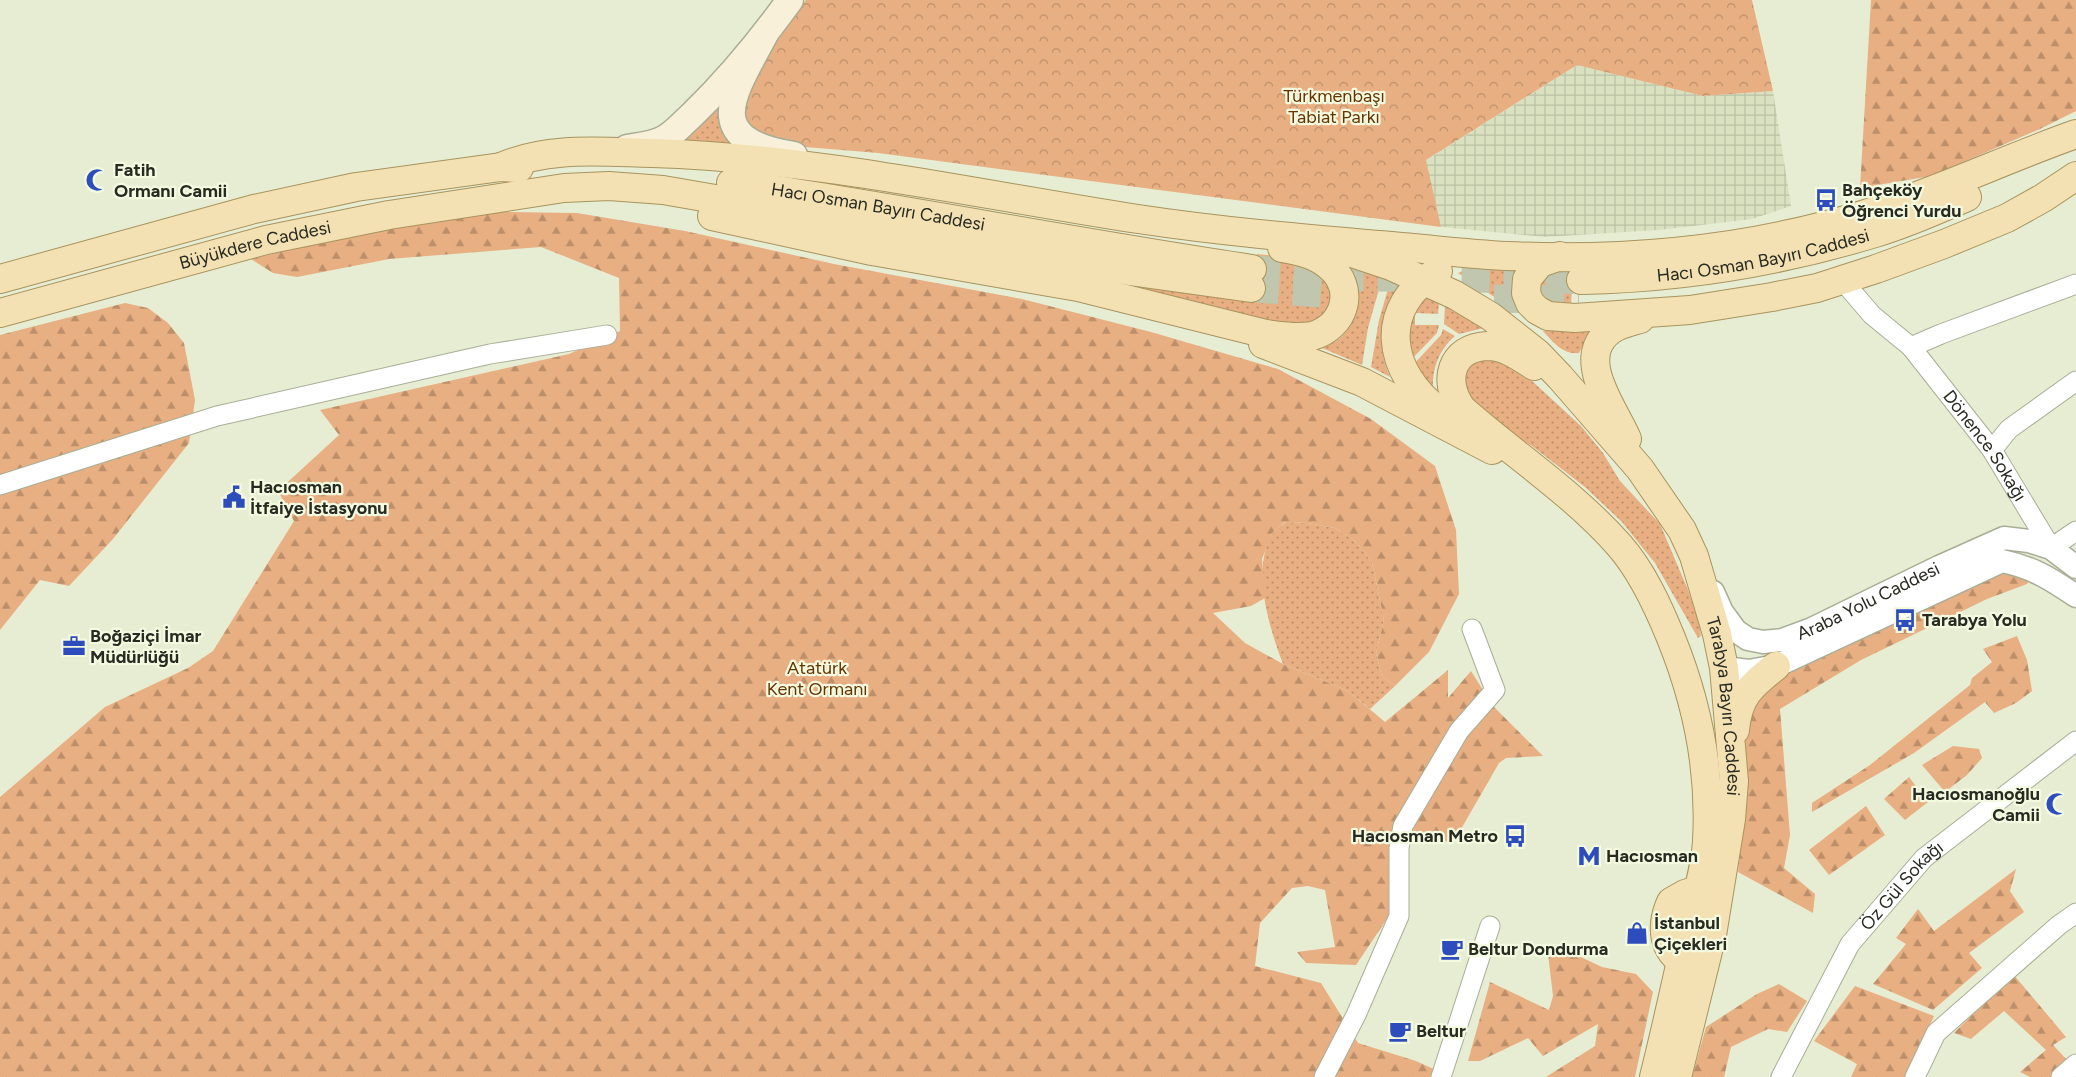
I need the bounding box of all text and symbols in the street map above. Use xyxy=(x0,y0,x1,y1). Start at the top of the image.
park label: Türkmenbaşı Tabiat Parkı xyxy=(1283,85,1385,128)
place label: Fatih Ormanı Camii xyxy=(114,159,227,202)
mosque icon: Fatih Ormanı Camii xyxy=(84,167,110,193)
street label: Hacı Osman Bayırı Caddesi xyxy=(770,178,987,236)
place label: Bahçeköy Öğrenci Yurdu xyxy=(1842,179,1962,222)
bus stop icon: Bahçeköy Öğrenci Yurdu xyxy=(1813,187,1839,213)
street label: Büyükdere Caddesi xyxy=(177,216,333,274)
street label: Hacı Osman Bayırı Caddesi xyxy=(1655,224,1872,287)
street label: Dönence Sokağı xyxy=(1938,386,2031,505)
place label: Hacıosman İtfaiye İstasyonu xyxy=(250,476,388,519)
public building icon: Hacıosman İtfaiye İstasyonu xyxy=(221,484,247,510)
street label: Araba Yolu Caddesi xyxy=(1794,557,1943,645)
bus stop icon: Tarabya Yolu xyxy=(1892,607,1918,633)
place label: Tarabya Yolu xyxy=(1922,609,2027,631)
street label: Tarabya Bayırı Caddesi xyxy=(1701,614,1745,797)
place label: Boğaziçi İmar Müdürlüğü xyxy=(90,625,202,668)
office icon: Boğaziçi İmar Müdürlüğü xyxy=(61,633,87,659)
park label: Atatürk Kent Ormanı xyxy=(767,657,867,700)
place label: Hacıosmanoğlu Camii xyxy=(1912,783,2040,826)
mosque icon: Hacıosmanoğlu Camii xyxy=(2044,791,2070,817)
bus stop icon: Hacıosman Metro xyxy=(1502,823,1528,849)
place label: Hacıosman Metro xyxy=(1352,825,1498,847)
street label: Öz Gül Sokağı xyxy=(1856,836,1948,935)
metro station icon: Hacıosman xyxy=(1576,843,1602,869)
place label: Hacıosman xyxy=(1606,845,1698,867)
place label: İstanbul Çiçekleri xyxy=(1654,912,1727,955)
shop icon: İstanbul Çiçekleri xyxy=(1624,920,1650,946)
cafe icon: Beltur Dondurma xyxy=(1439,936,1465,962)
place label: Beltur Dondurma xyxy=(1468,938,1608,960)
cafe icon: Beltur xyxy=(1387,1018,1413,1044)
place label: Beltur xyxy=(1416,1020,1466,1042)

